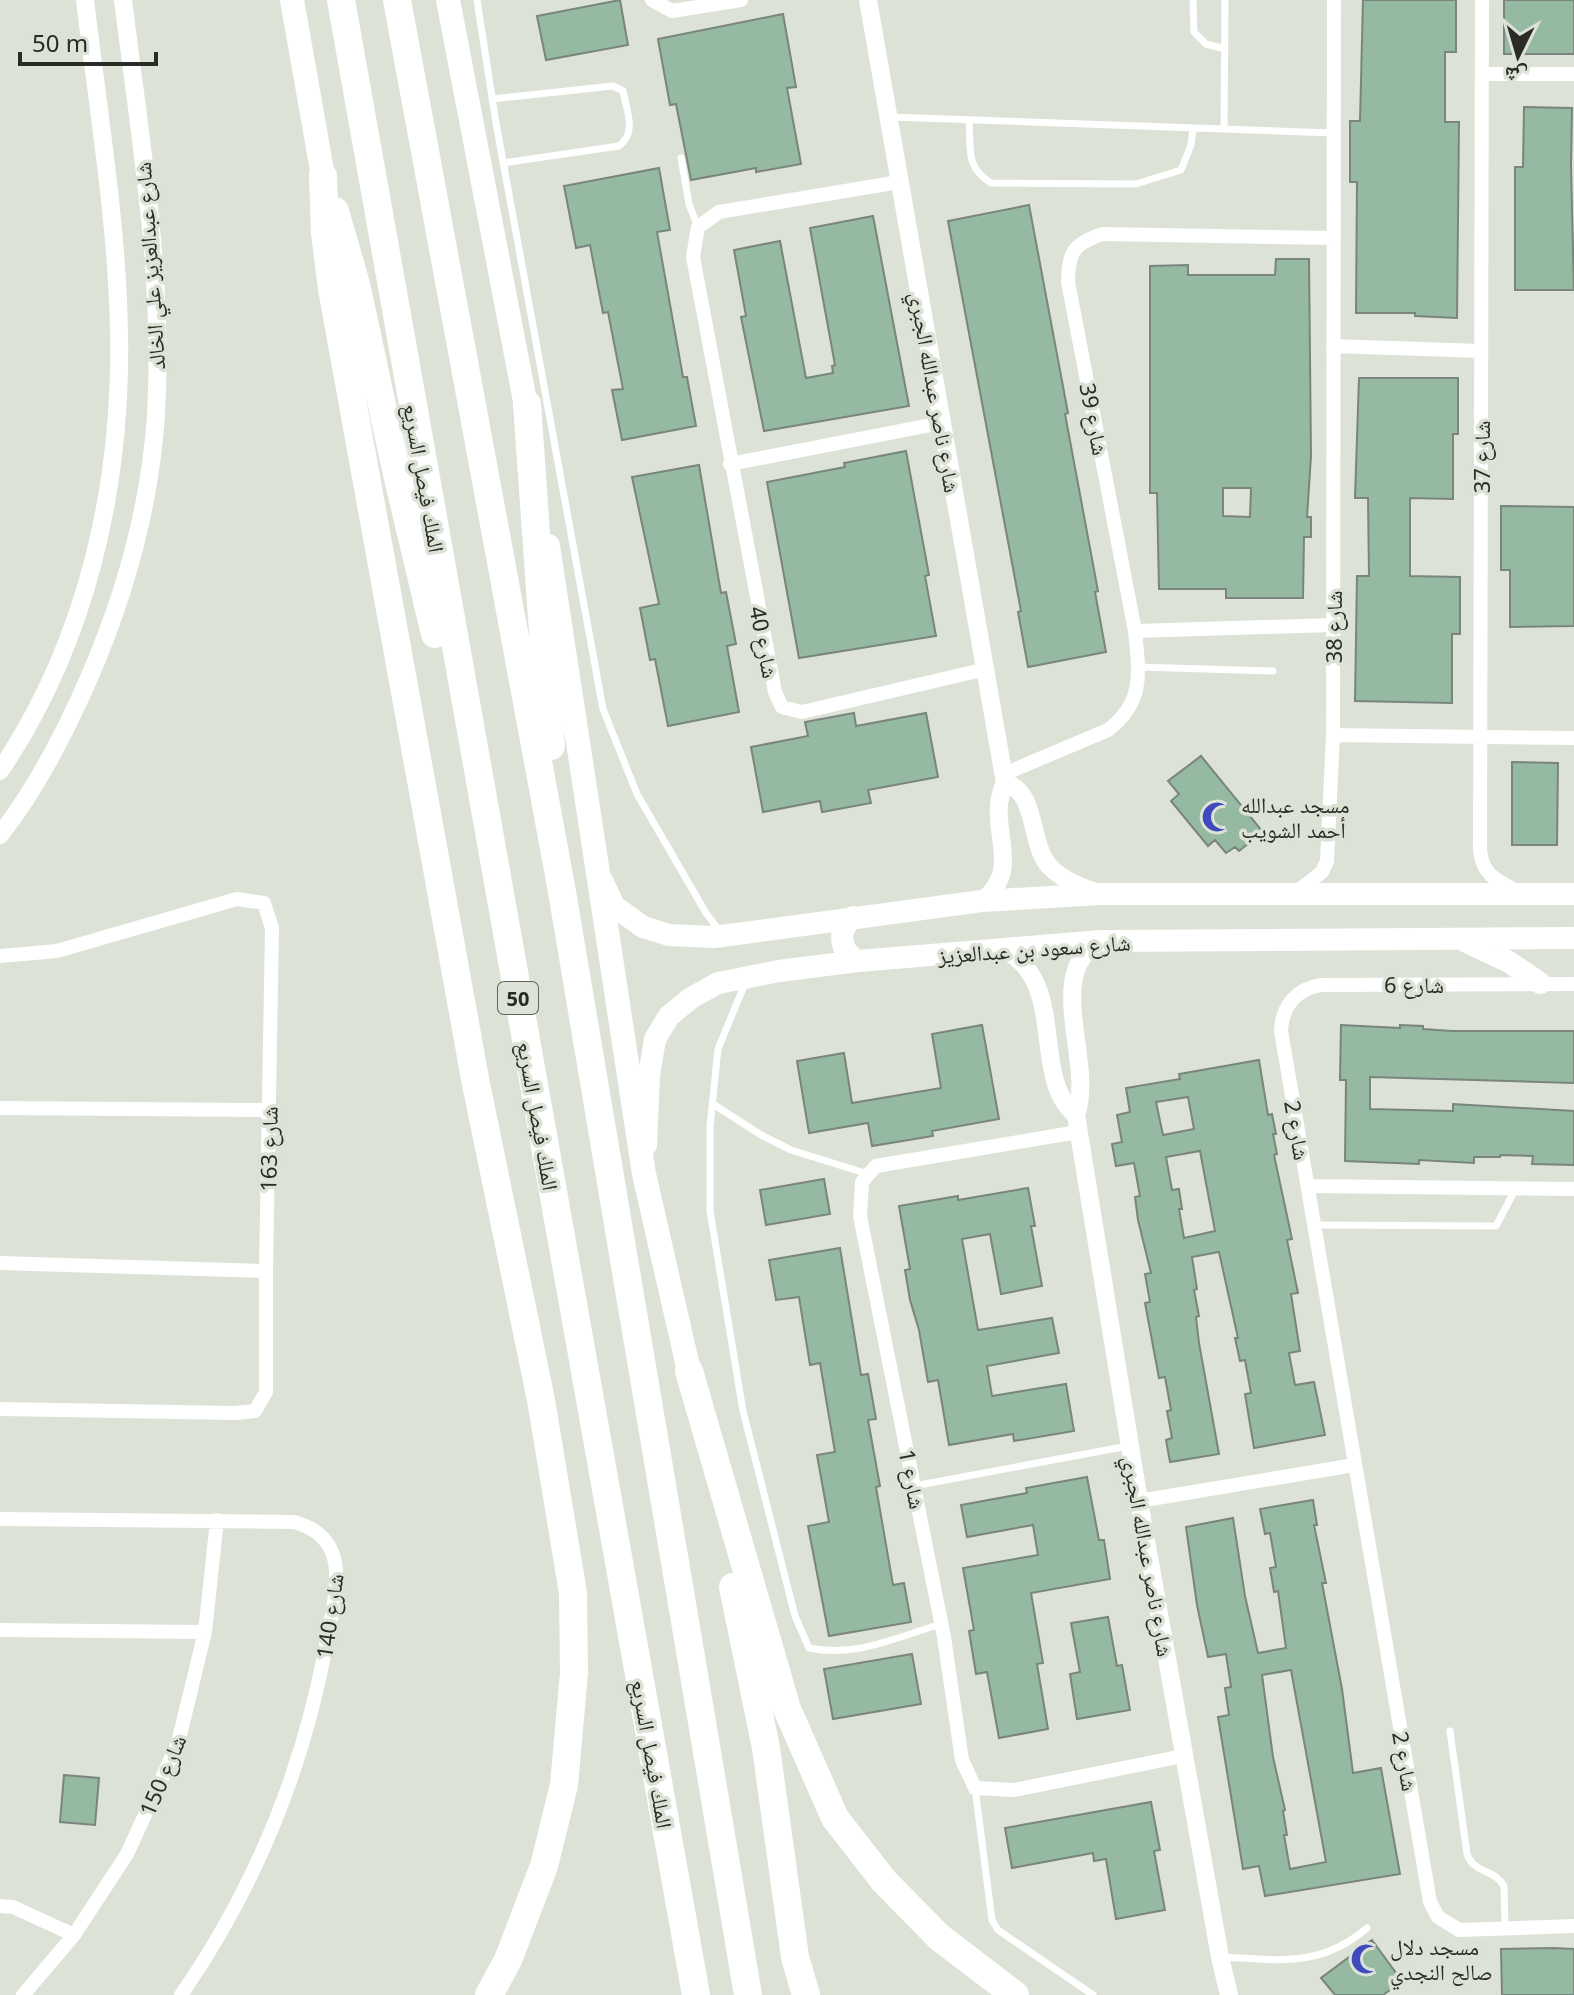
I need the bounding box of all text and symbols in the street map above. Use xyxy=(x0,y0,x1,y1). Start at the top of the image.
scale bar xyxy=(20,16,156,66)
north arrow xyxy=(1478,16,1558,96)
text: 50 m xyxy=(32,26,88,59)
text: ش xyxy=(1503,61,1529,93)
street label: شارع عبدالعزيز علي الخالد xyxy=(127,161,175,371)
street label: شارع ناصر عبدالله الجبري xyxy=(900,289,968,495)
street label: شارع 39 xyxy=(1073,380,1117,458)
street label: الملك فيصل السريع xyxy=(397,401,453,555)
street label: شارع 37 xyxy=(1466,421,1496,493)
street label: شارع 38 xyxy=(1318,591,1348,663)
street label: شارع 40 xyxy=(743,603,787,681)
place label: مسجد عبدالله أحمد الشويب xyxy=(1241,789,1350,844)
mosque icon: مسجد عبدالله أحمد الشويب xyxy=(1200,800,1234,834)
street label: شارع سعود بن عبدالعزيز xyxy=(936,926,1131,970)
street label: شارع 6 xyxy=(1384,969,1444,999)
road number: 50 xyxy=(498,982,538,1014)
street label: الملك فيصل السريع xyxy=(511,1039,567,1193)
street label: شارع 2 xyxy=(1278,1098,1318,1162)
street label: شارع 163 xyxy=(252,1106,284,1192)
street label: شارع 1 xyxy=(893,1447,933,1511)
street label: شارع ناصر عبدالله الجبري xyxy=(1113,1453,1181,1659)
street label: شارع 140 xyxy=(308,1572,350,1660)
street label: الملك فيصل السريع xyxy=(625,1677,681,1831)
street label: شارع 2 xyxy=(1386,1729,1426,1793)
street label: شارع 150 xyxy=(132,1730,192,1820)
place label: مسجد دلال صالح النجدي xyxy=(1390,1931,1493,1990)
mosque icon: مسجد دلال صالح النجدي xyxy=(1349,1942,1383,1976)

